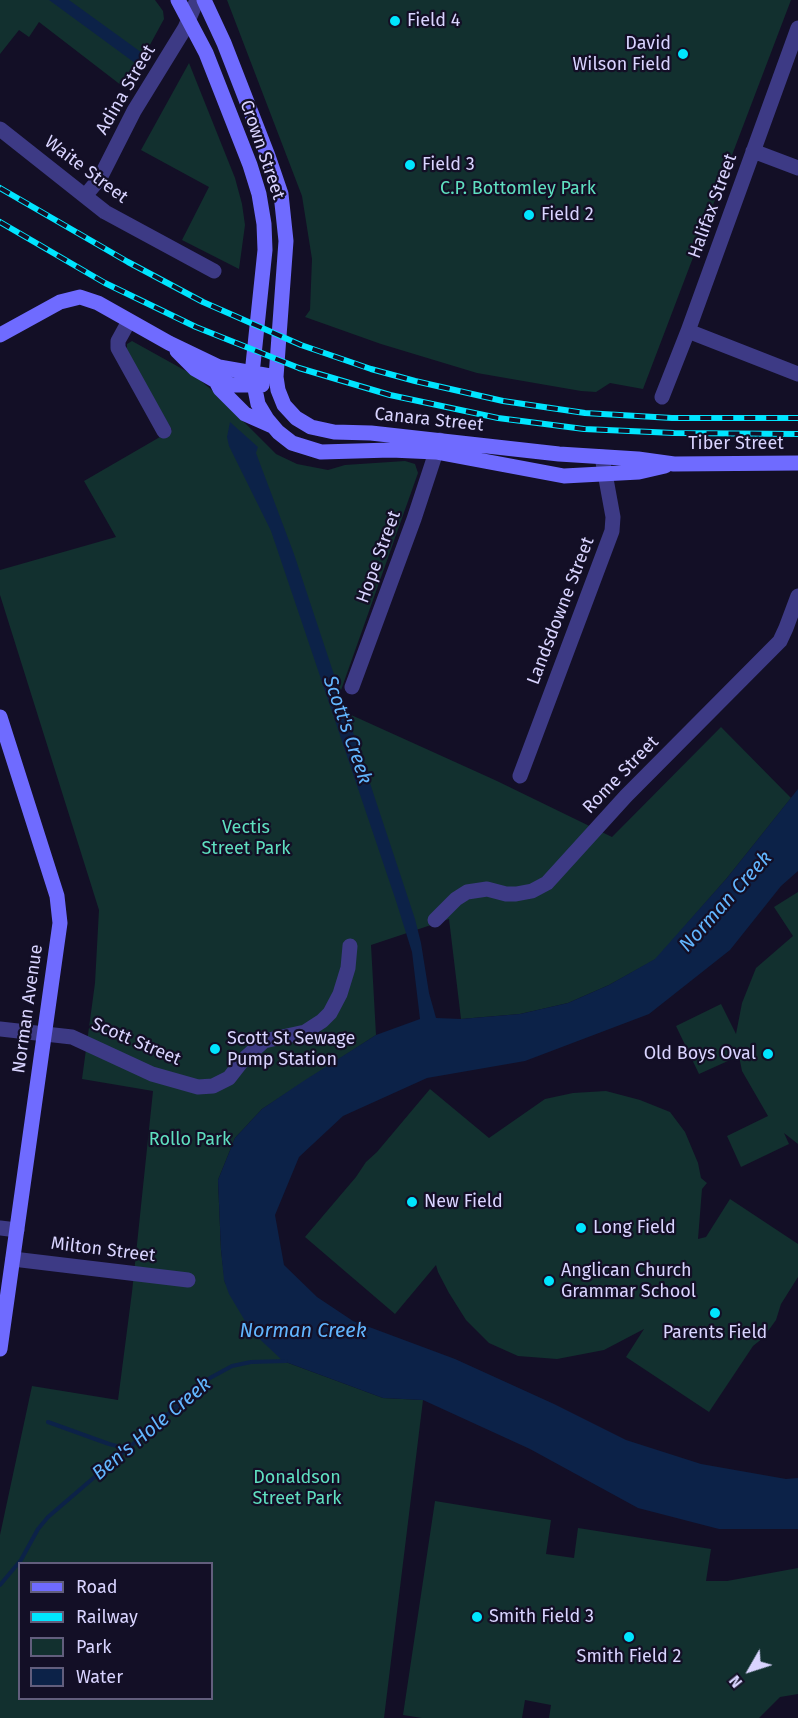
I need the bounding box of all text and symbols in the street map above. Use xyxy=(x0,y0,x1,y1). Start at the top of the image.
place label: Field 4 xyxy=(407,10,460,32)
marker: Field 4 xyxy=(388,14,402,28)
place label: David Wilson Field xyxy=(573,33,671,76)
street label: Adina Street xyxy=(92,41,160,139)
marker: David Wilson Field xyxy=(676,47,690,61)
street label: Crown Street xyxy=(235,97,289,203)
street label: Waite Street xyxy=(40,132,132,208)
street label: Halifax Street xyxy=(684,151,742,261)
place label: Field 3 xyxy=(422,154,475,176)
marker: Field 3 xyxy=(403,158,417,172)
park label: C.P. Bottomley Park xyxy=(440,178,596,200)
place label: Field 2 xyxy=(541,204,594,226)
marker: Field 2 xyxy=(522,208,536,222)
street label: Canara Street xyxy=(373,404,485,436)
street label: Tiber Street xyxy=(688,433,784,455)
street label: Hope Street xyxy=(352,508,406,606)
street label: Landsdowne Street xyxy=(523,534,599,688)
water label: Scott's Creek xyxy=(317,673,377,787)
street label: Rome Street xyxy=(579,732,663,818)
park label: Vectis Street Park xyxy=(201,817,291,860)
water label: Norman Creek xyxy=(675,847,777,957)
street label: Norman Avenue xyxy=(8,943,48,1075)
street label: Scott Street xyxy=(88,1013,184,1071)
place label: Scott St Sewage Pump Station xyxy=(227,1028,355,1070)
marker: Scott St Sewage Pump Station xyxy=(208,1042,222,1056)
place label: Old Boys Oval xyxy=(644,1043,756,1065)
marker: Old Boys Oval xyxy=(761,1047,775,1061)
park label: Rollo Park xyxy=(149,1129,231,1151)
place label: New Field xyxy=(424,1191,503,1213)
marker: New Field xyxy=(405,1195,419,1209)
place label: Long Field xyxy=(593,1217,676,1239)
marker: Long Field xyxy=(574,1221,588,1235)
street label: Milton Street xyxy=(49,1233,157,1267)
place label: Anglican Church Grammar School xyxy=(561,1260,696,1302)
marker: Anglican Church Grammar School xyxy=(542,1274,556,1288)
marker: Parents Field xyxy=(708,1306,722,1320)
water label: Norman Creek xyxy=(239,1319,367,1343)
place label: Parents Field xyxy=(663,1322,767,1344)
water label: Ben's Hole Creek xyxy=(88,1372,216,1486)
park label: Donaldson Street Park xyxy=(252,1467,342,1510)
legend xyxy=(18,1562,213,1700)
text: Road xyxy=(76,1576,118,1598)
text: Railway xyxy=(76,1606,138,1628)
place label: Smith Field 3 xyxy=(489,1606,594,1628)
marker: Smith Field 3 xyxy=(470,1610,484,1624)
marker: Smith Field 2 xyxy=(622,1630,636,1644)
text: Park xyxy=(76,1636,111,1658)
north arrow xyxy=(720,1640,780,1700)
place label: Smith Field 2 xyxy=(577,1646,681,1668)
text: Water xyxy=(76,1666,123,1688)
text: N xyxy=(725,1672,746,1692)

